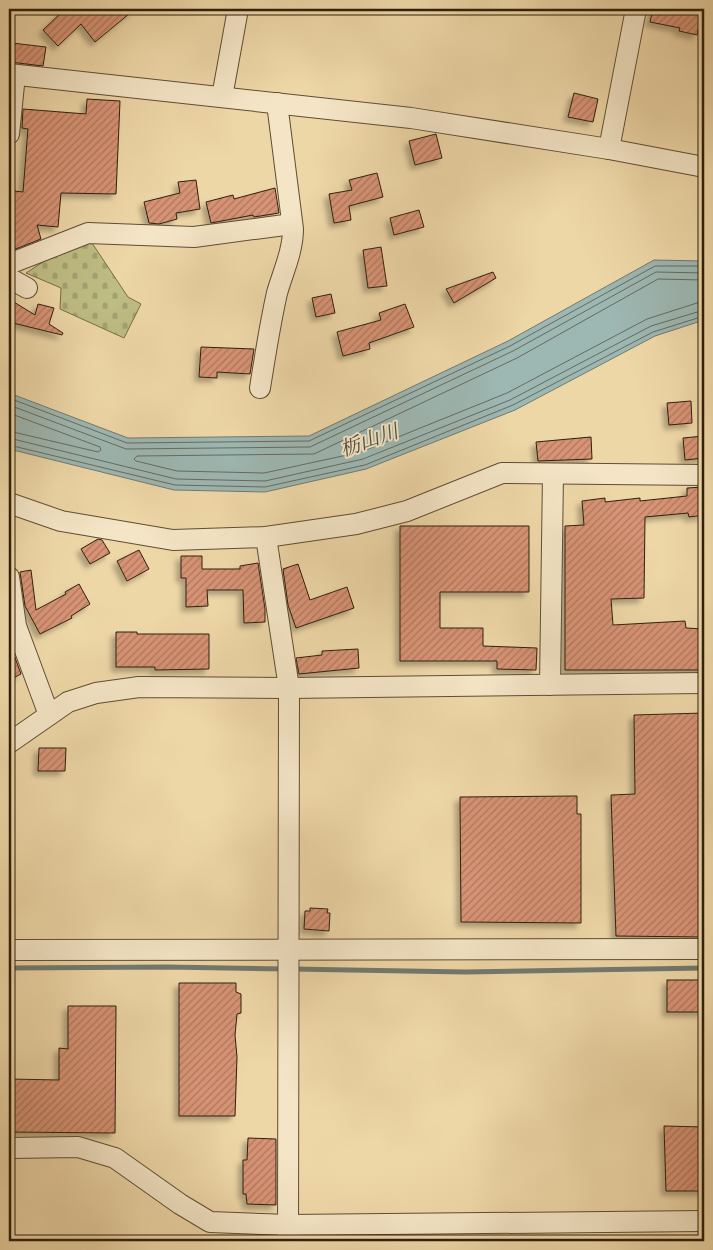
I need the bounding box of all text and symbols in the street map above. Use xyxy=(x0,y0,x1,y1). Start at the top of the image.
water label: 栃山川 xyxy=(336,417,403,462)

